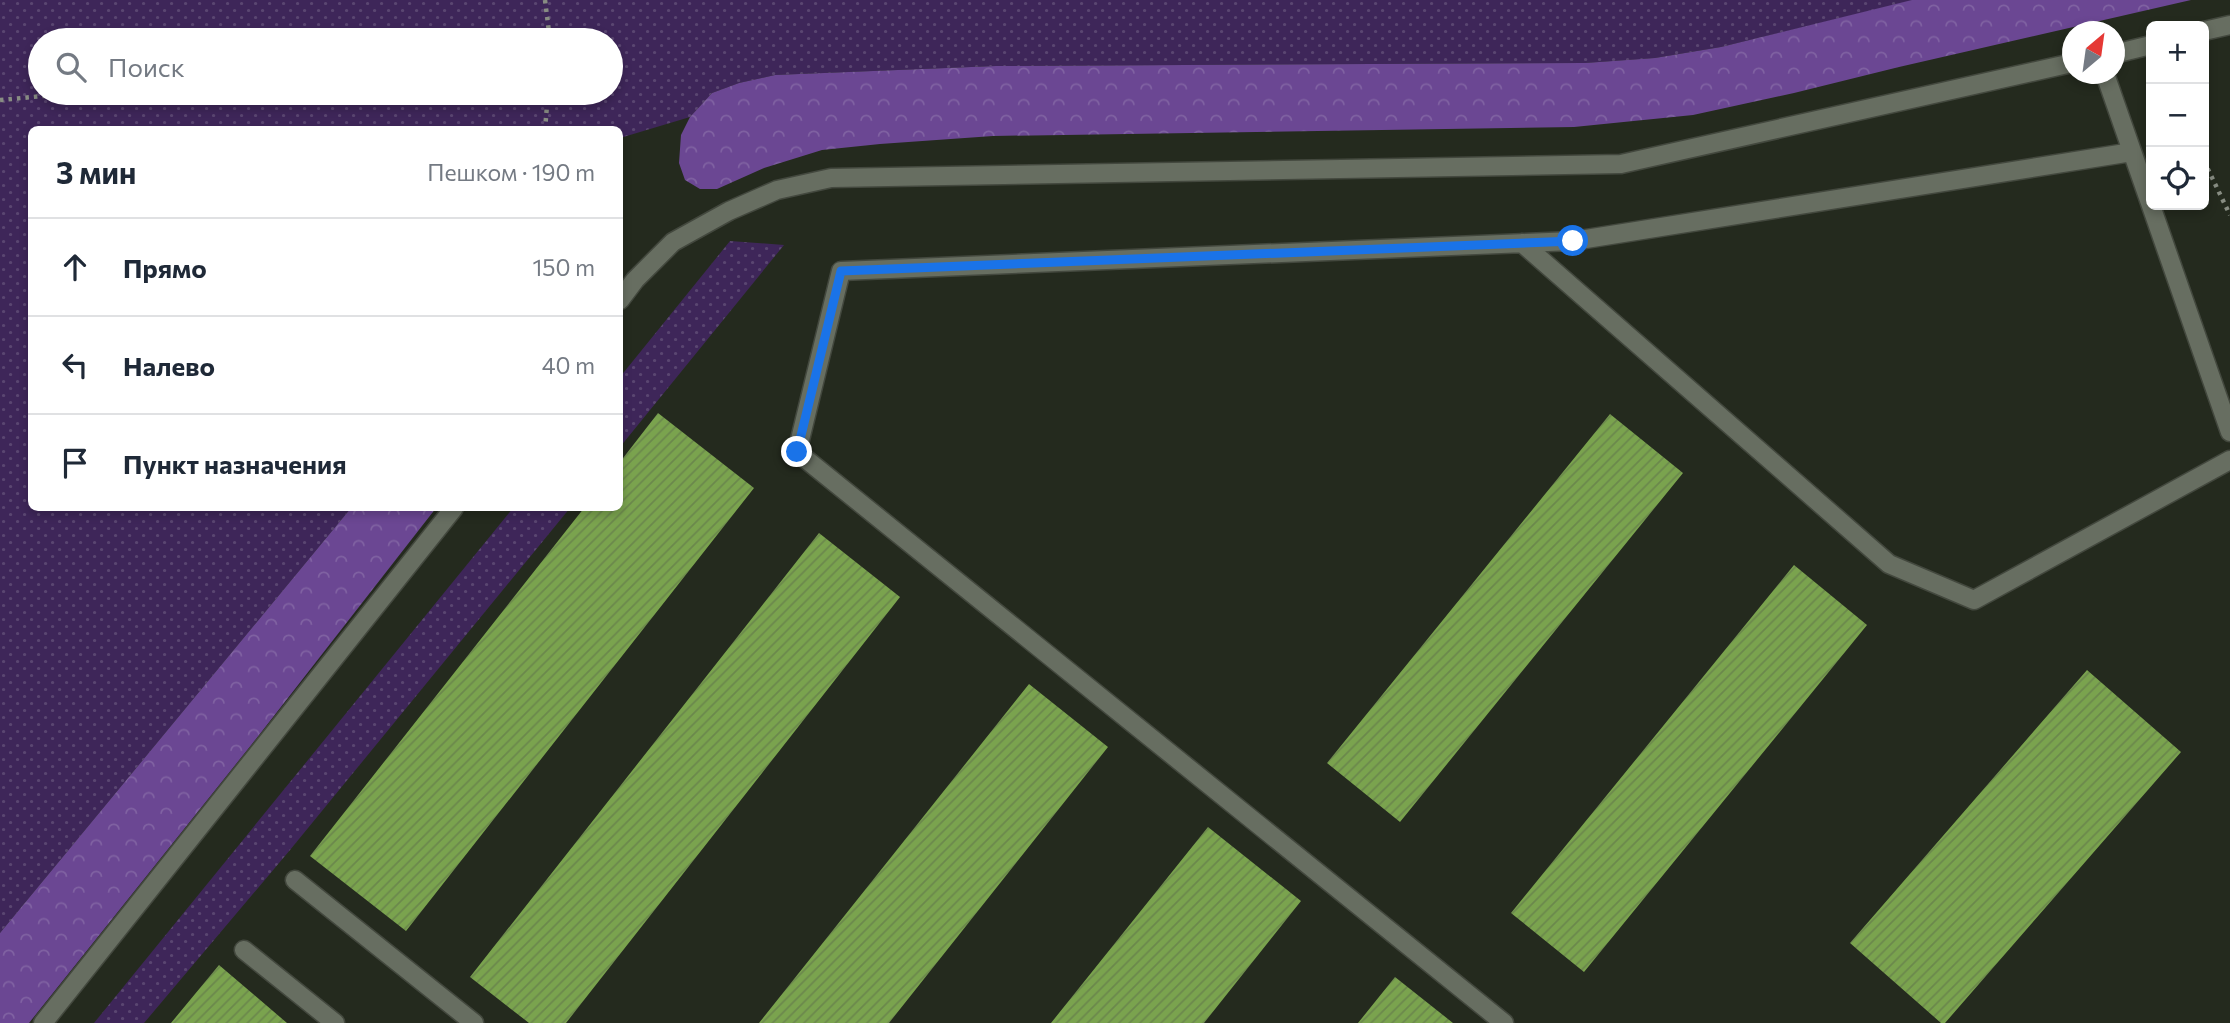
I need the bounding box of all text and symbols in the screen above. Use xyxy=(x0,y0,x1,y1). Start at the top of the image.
north arrow xyxy=(2062,21,2125,84)
map controls xyxy=(2146,21,2209,210)
button: + xyxy=(2146,21,2209,84)
search box xyxy=(28,28,623,105)
icon: search xyxy=(52,48,90,86)
text: Поиск xyxy=(108,51,185,82)
button: − xyxy=(2146,84,2209,147)
button: locate xyxy=(2146,147,2209,210)
text: 3 мин xyxy=(56,153,136,190)
text: Пешком · 190 m xyxy=(427,158,595,186)
route start xyxy=(1557,225,1588,256)
icon: ahead xyxy=(56,248,94,286)
text: Прямо xyxy=(123,252,207,283)
text: 150 m xyxy=(532,253,595,281)
icon: left xyxy=(56,346,94,384)
text: Налево xyxy=(123,350,215,381)
text: 40 m xyxy=(542,351,595,379)
route end xyxy=(781,436,812,467)
icon: arrive xyxy=(56,444,94,482)
text: Пункт назначения xyxy=(123,448,347,479)

